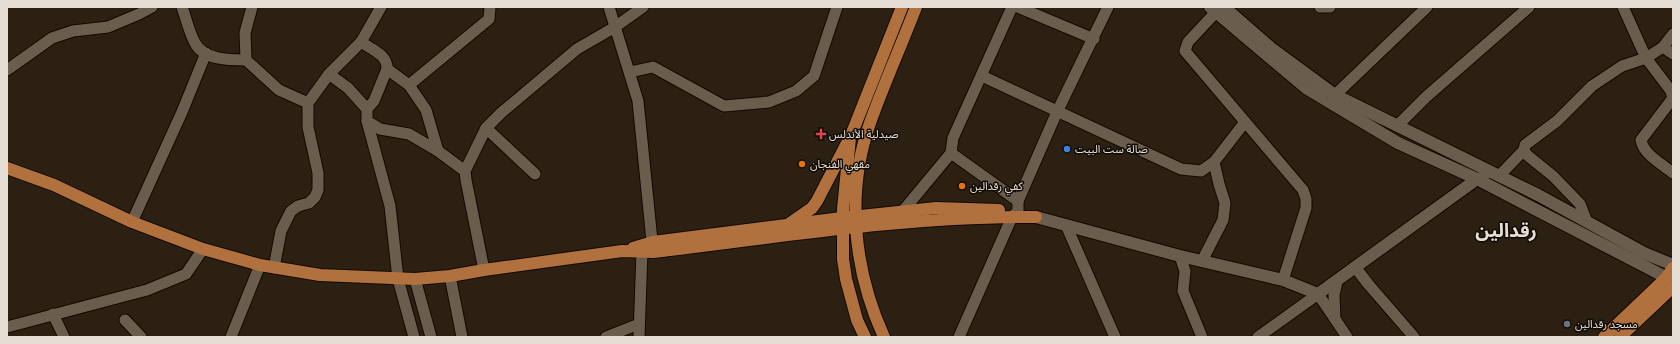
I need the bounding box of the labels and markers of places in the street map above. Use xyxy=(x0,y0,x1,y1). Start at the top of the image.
place label: صيدلية الأندلس xyxy=(829,126,899,141)
marker: صيدلية الأندلس xyxy=(816,129,826,139)
place label: صالة ست البيت xyxy=(1075,141,1148,156)
marker: صالة ست البيت xyxy=(1062,144,1072,154)
place label: مقهي الفنجان xyxy=(810,156,870,174)
marker: مقهي الفنجان xyxy=(797,159,807,169)
place label: كفي رقدالين xyxy=(970,178,1023,196)
marker: كفي رقدالين xyxy=(957,181,967,191)
place label: مسجد رقدالين xyxy=(1575,316,1638,331)
marker: مسجد رقدالين xyxy=(1562,319,1572,329)

